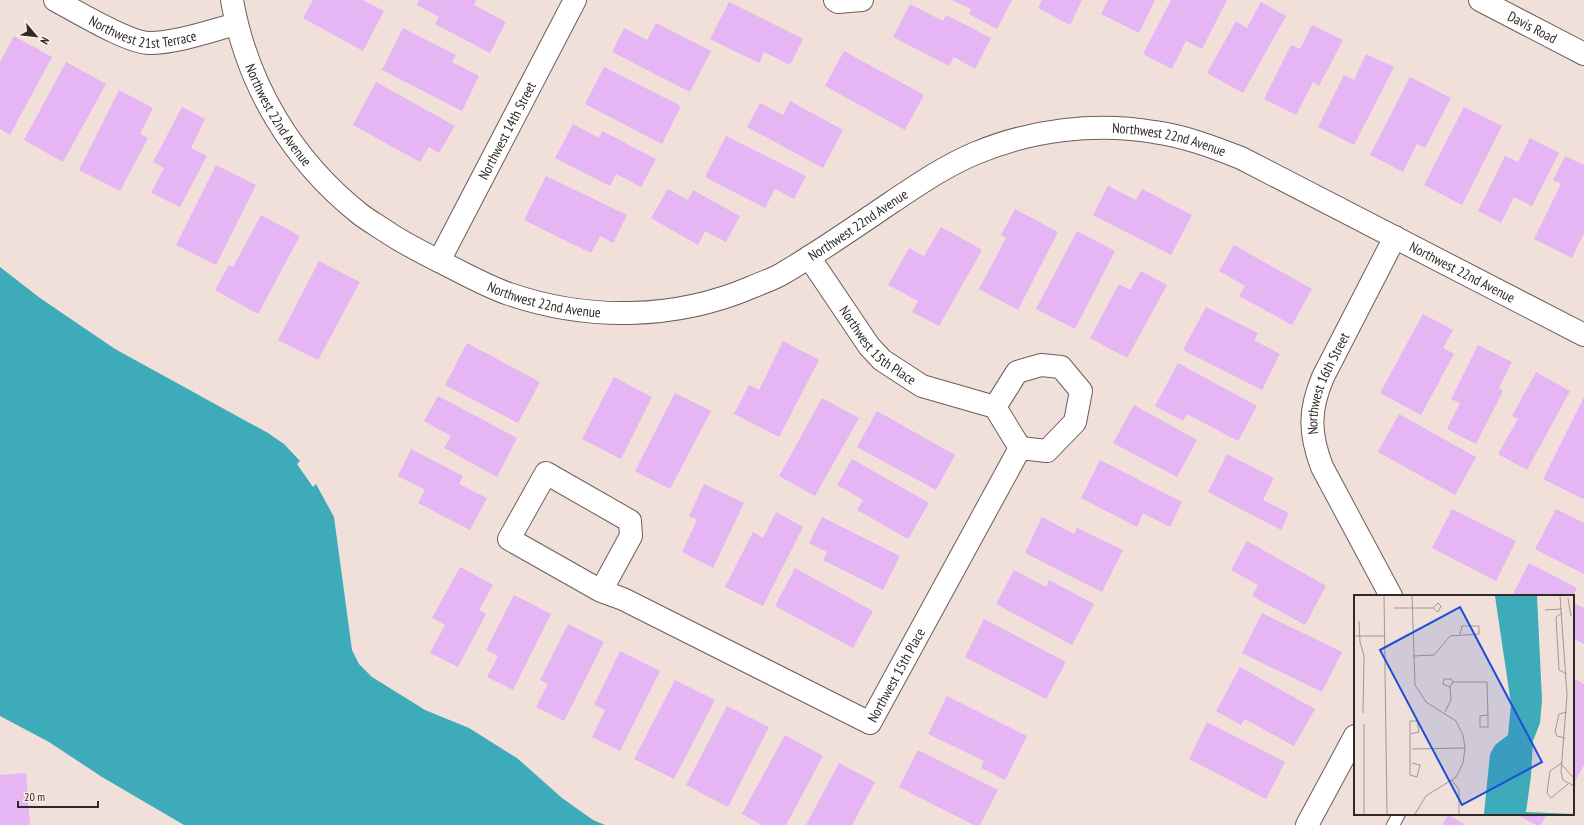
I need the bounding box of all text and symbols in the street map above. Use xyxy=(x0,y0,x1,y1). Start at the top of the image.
street label: Davis Road xyxy=(1505,7,1560,47)
street label: Northwest 21st Terrace xyxy=(86,11,199,52)
north arrow xyxy=(16,16,56,56)
text: N xyxy=(37,35,52,47)
street label: Northwest 22nd Avenue xyxy=(241,61,316,170)
street label: Northwest 14th Street xyxy=(474,78,540,183)
street label: Northwest 22nd Avenue xyxy=(1112,119,1229,160)
street label: Northwest 22nd Avenue xyxy=(805,185,911,265)
street label: Northwest 22nd Avenue xyxy=(1406,238,1518,307)
street label: Northwest 22nd Avenue xyxy=(485,277,602,321)
street label: Northwest 15th Place xyxy=(835,302,920,389)
street label: Northwest 16th Street xyxy=(1303,329,1353,435)
inset map xyxy=(1354,595,1574,815)
street label: Northwest 15th Place xyxy=(863,625,929,725)
scale bar xyxy=(18,783,98,809)
text: 20 m xyxy=(24,789,45,804)

